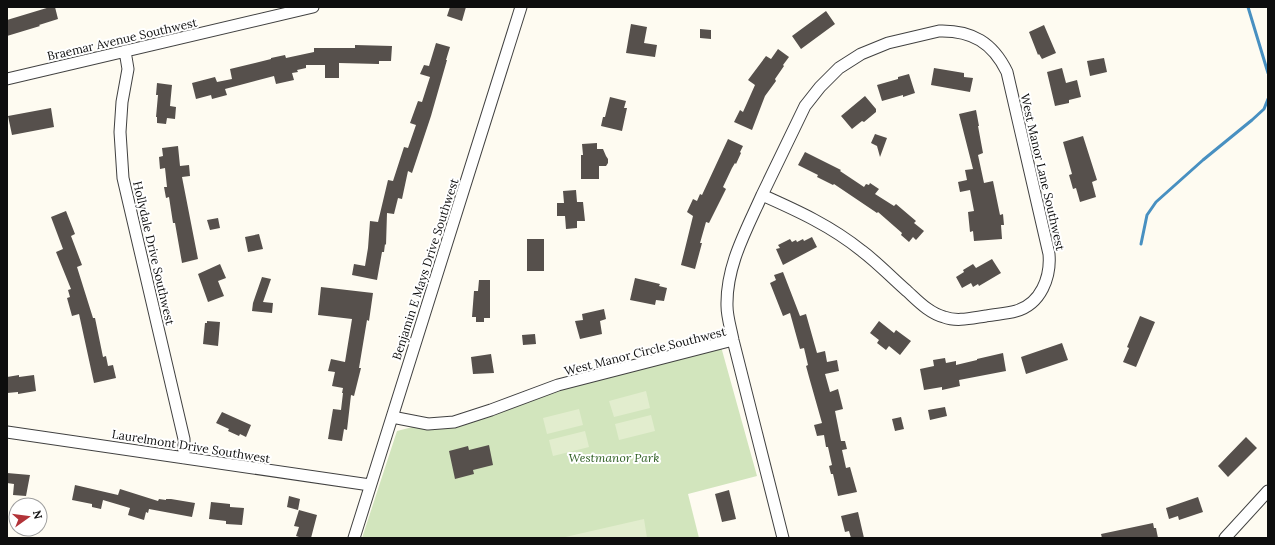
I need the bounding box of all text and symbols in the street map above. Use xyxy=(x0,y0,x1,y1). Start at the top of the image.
street label: Braemar Avenue Southwest xyxy=(46,14,199,64)
street label: West Manor Lane Southwest xyxy=(1018,92,1068,252)
street label: Benjamin E Mays Drive Southwest xyxy=(389,176,462,362)
street label: Hollydale Drive Southwest xyxy=(130,180,178,327)
street label: West Manor Circle Southwest xyxy=(562,324,728,378)
street label: Laurelmont Drive Southwest xyxy=(111,426,272,466)
park label: Westmanor Park xyxy=(569,450,659,465)
north arrow xyxy=(8,497,48,537)
text: N xyxy=(30,509,46,521)

